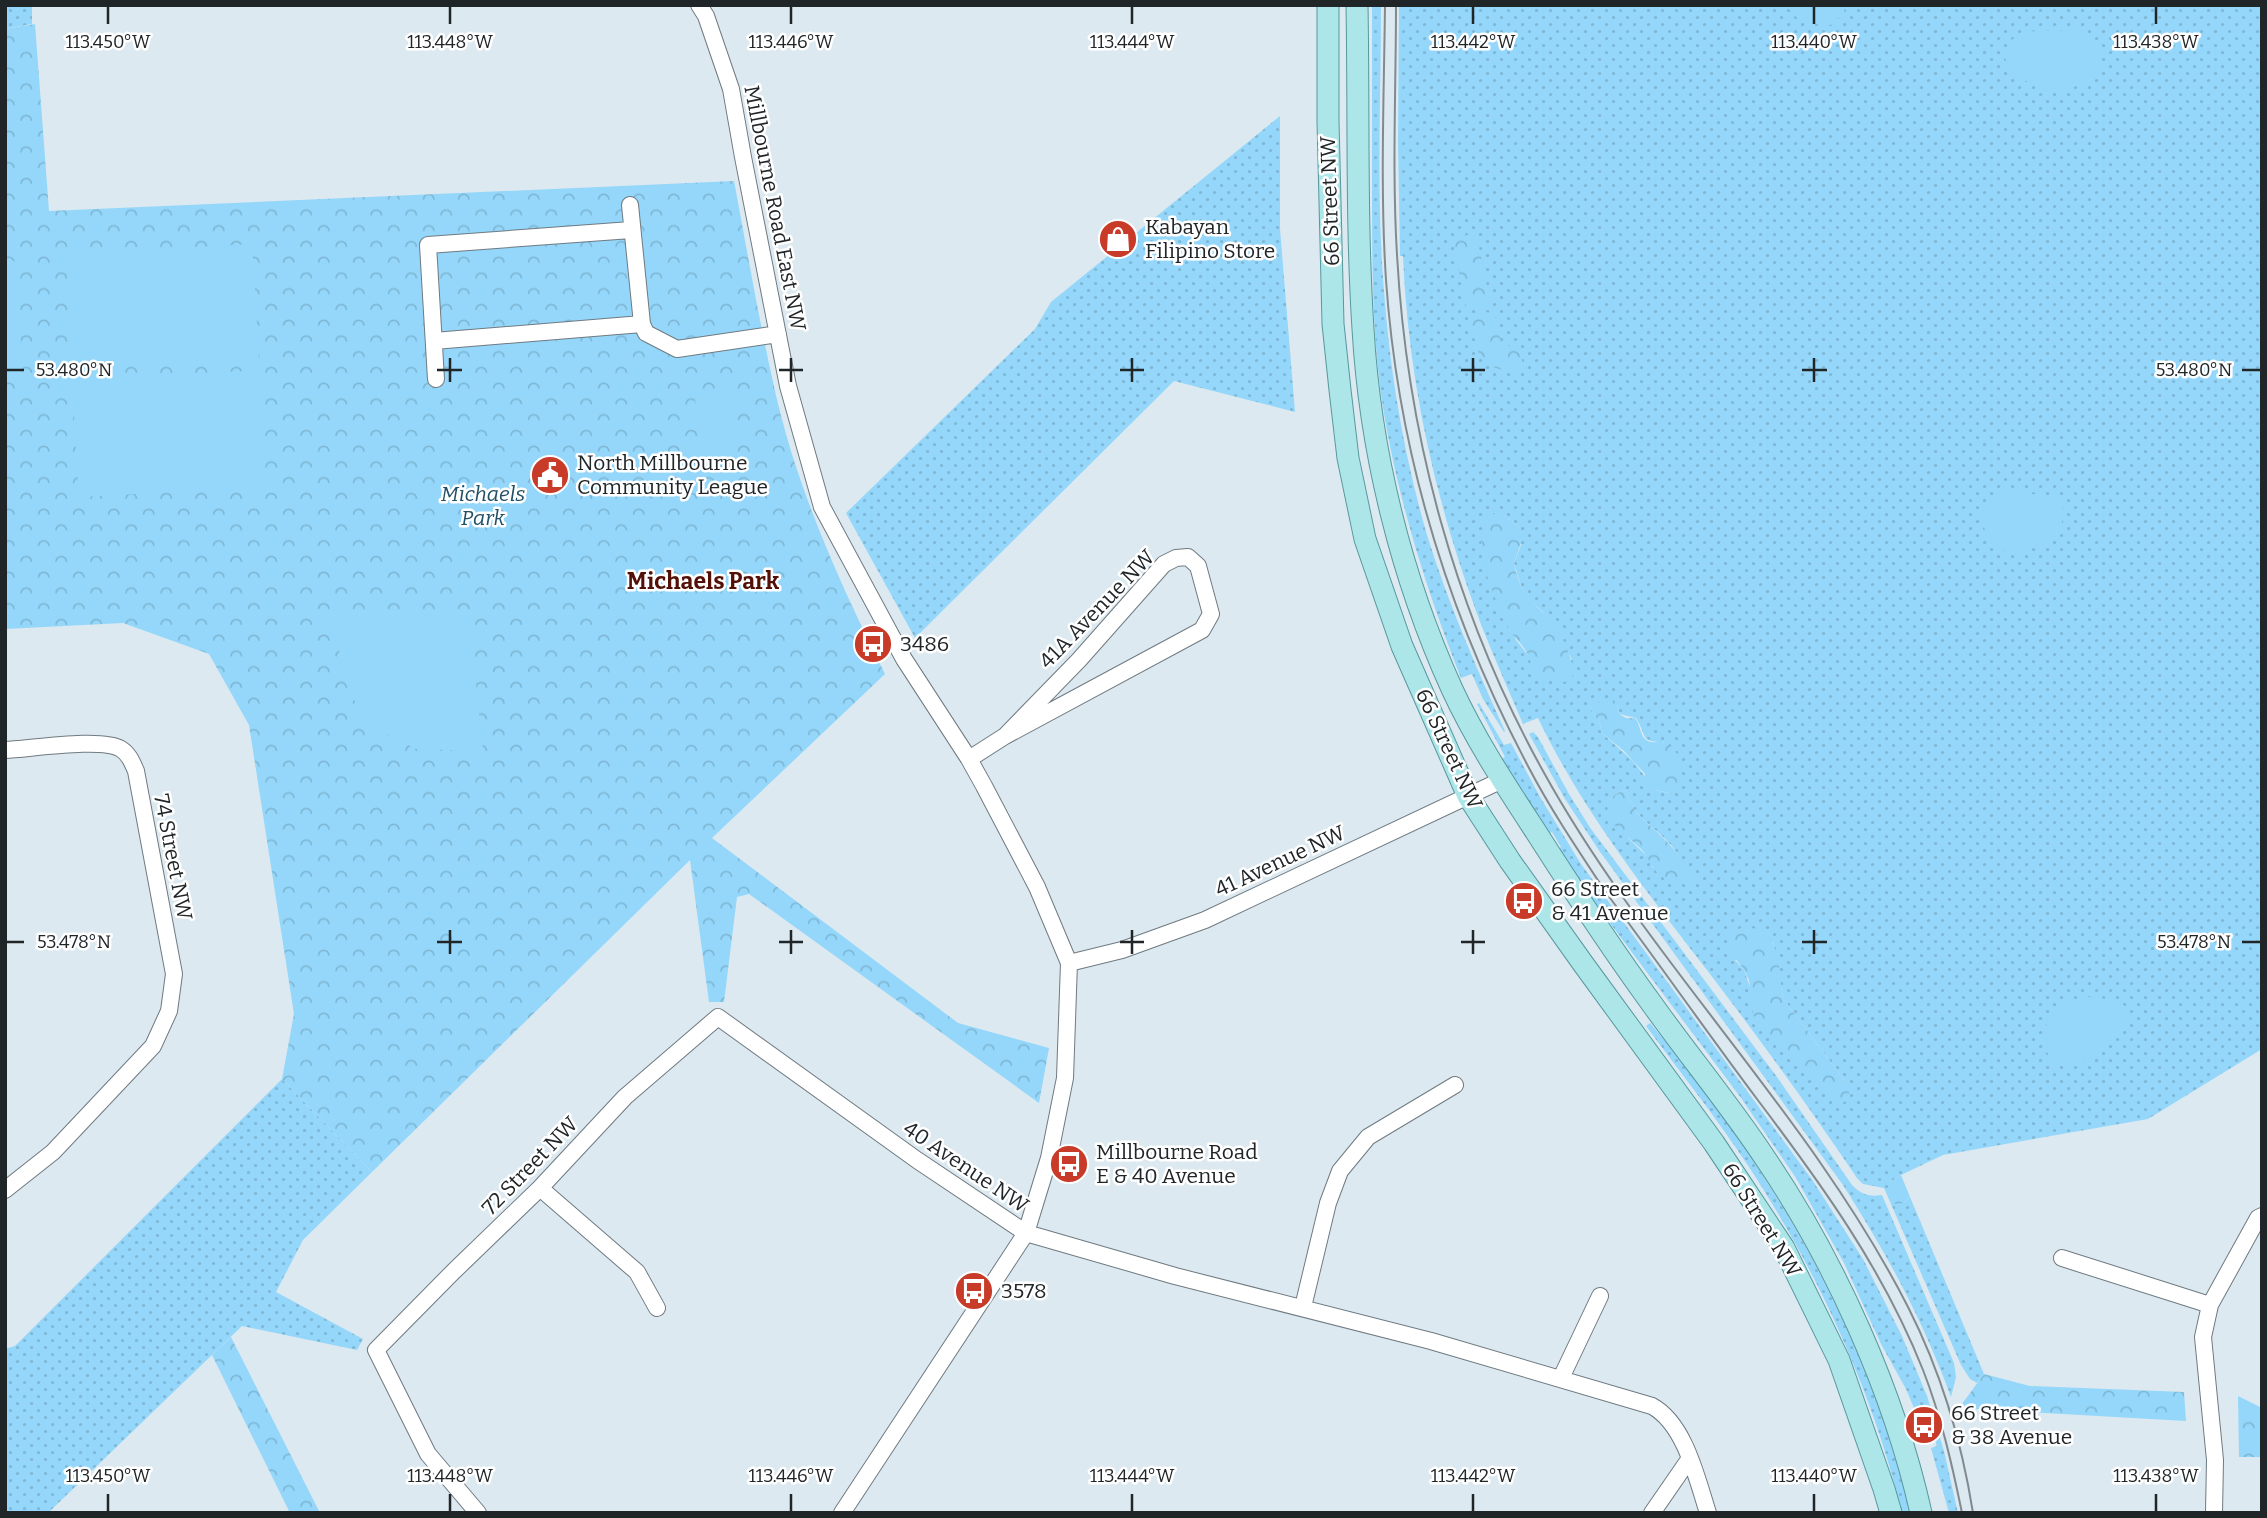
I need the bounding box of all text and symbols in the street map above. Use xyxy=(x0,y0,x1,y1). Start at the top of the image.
text: 113.450°W xyxy=(65,31,151,53)
text: 113.448°W xyxy=(407,31,493,53)
text: 113.446°W xyxy=(749,31,834,53)
text: 113.444°W xyxy=(1090,31,1175,53)
text: 113.442°W xyxy=(1431,31,1516,53)
text: 113.440°W xyxy=(1771,31,1858,53)
text: 113.438°W xyxy=(2113,31,2199,53)
street label: Millbourne Road East NW xyxy=(738,83,812,333)
street label: 66 Street NW xyxy=(1315,135,1345,266)
place label: Kabayan Filipino Store xyxy=(1145,214,1275,264)
shop icon: Kabayan Filipino Store xyxy=(1097,218,1139,260)
text: 53.480°N xyxy=(36,359,112,381)
text: 53.480°N xyxy=(2156,359,2232,381)
place label: North Millbourne Community League xyxy=(577,450,768,500)
public building icon: North Millbourne Community League xyxy=(529,454,571,496)
park label: Michaels Park xyxy=(441,481,525,531)
street label: 41A Avenue NW xyxy=(1034,544,1161,674)
district label: Michaels Park xyxy=(627,567,780,595)
bus stop icon: 3486 xyxy=(852,623,894,665)
place label: 3486 xyxy=(900,631,949,657)
street label: 66 Street NW xyxy=(1410,685,1488,814)
street label: 74 Street NW xyxy=(148,792,198,923)
street label: 41 Avenue NW xyxy=(1211,819,1350,903)
place label: 66 Street & 41 Avenue xyxy=(1551,876,1669,926)
bus stop icon: 66 Street & 41 Avenue xyxy=(1503,880,1545,922)
text: 53.478°N xyxy=(37,931,111,953)
text: 53.478°N xyxy=(2157,931,2231,953)
street label: 72 Street NW xyxy=(476,1111,584,1221)
street label: 40 Avenue NW xyxy=(898,1116,1034,1219)
place label: Millbourne Road E & 40 Avenue xyxy=(1096,1139,1258,1189)
bus stop icon: Millbourne Road E & 40 Avenue xyxy=(1048,1143,1090,1185)
street label: 66 Street NW xyxy=(1717,1158,1808,1282)
bus stop icon: 3578 xyxy=(953,1270,995,1312)
place label: 3578 xyxy=(1001,1278,1047,1304)
place label: 66 Street & 38 Avenue xyxy=(1951,1400,2072,1450)
bus stop icon: 66 Street & 38 Avenue xyxy=(1903,1404,1945,1446)
text: 113.450°W xyxy=(65,1465,151,1487)
text: 113.448°W xyxy=(407,1465,493,1487)
text: 113.446°W xyxy=(749,1465,834,1487)
text: 113.444°W xyxy=(1090,1465,1175,1487)
text: 113.442°W xyxy=(1431,1465,1516,1487)
text: 113.440°W xyxy=(1771,1465,1858,1487)
text: 113.438°W xyxy=(2113,1465,2199,1487)

